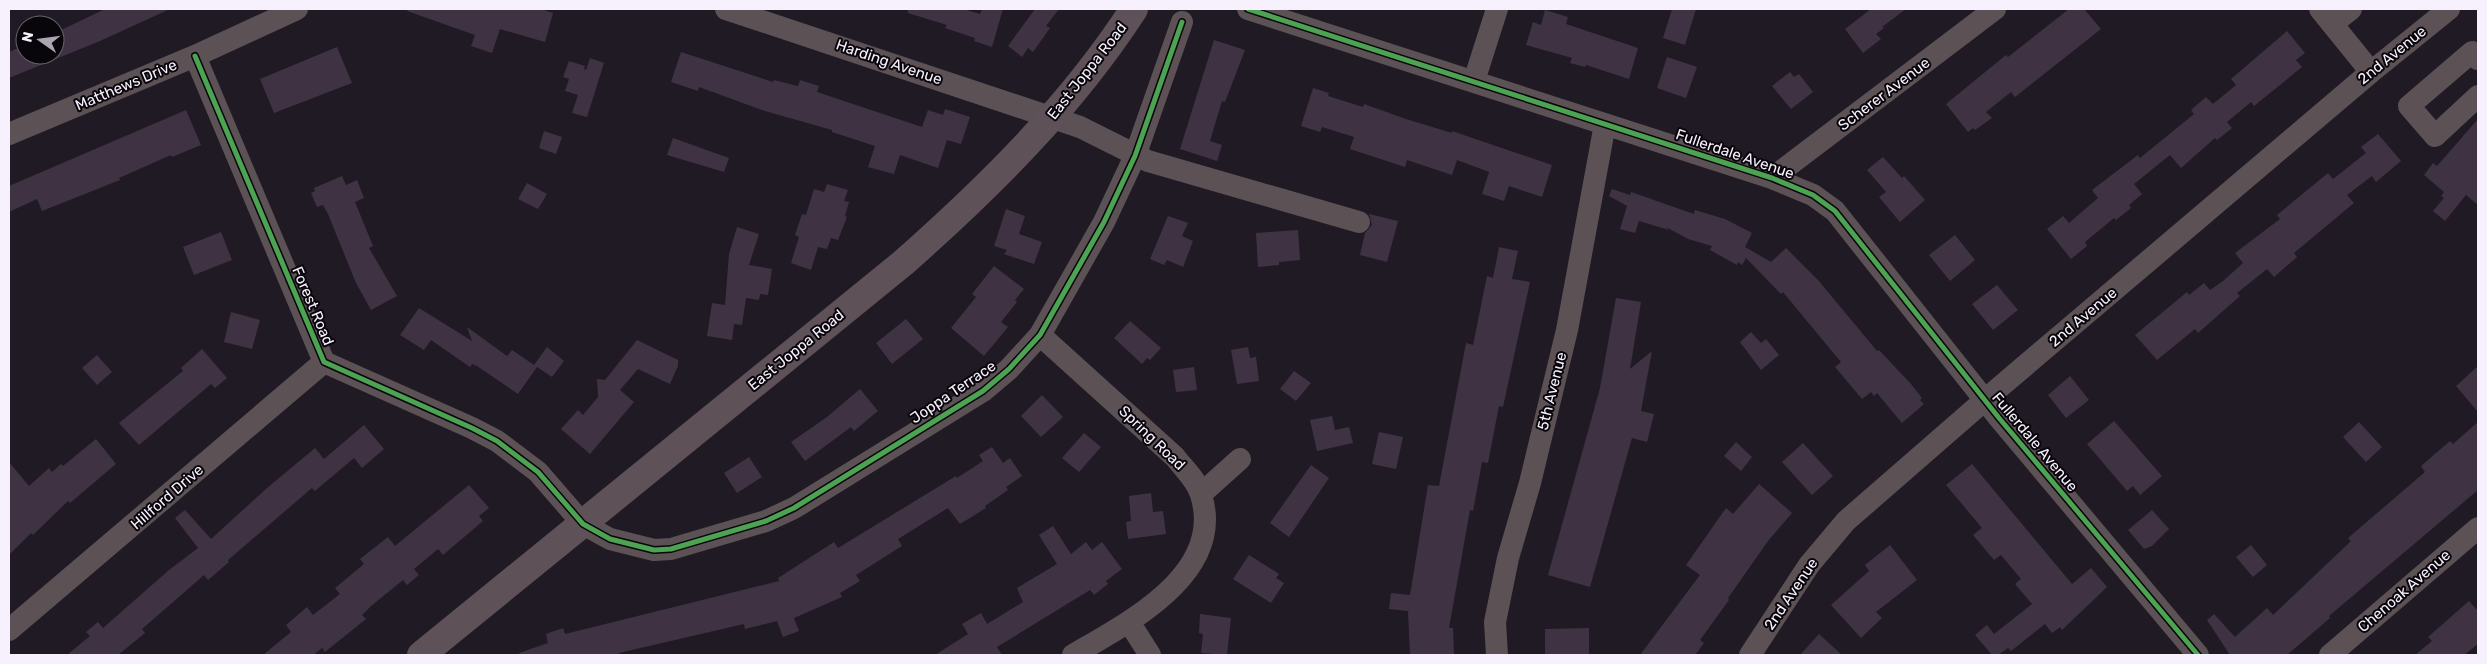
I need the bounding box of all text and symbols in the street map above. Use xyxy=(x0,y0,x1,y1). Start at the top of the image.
north arrow xyxy=(15,15,65,65)
street label: East Joppa Road xyxy=(1044,19,1130,123)
street label: 2nd Avenue xyxy=(2354,22,2430,88)
text: N xyxy=(18,30,37,44)
street label: Harding Avenue xyxy=(834,35,944,89)
street label: Scherer Avenue xyxy=(1835,54,1933,134)
street label: Matthews Drive xyxy=(73,56,179,114)
street label: Fullerdale Avenue xyxy=(1673,125,1797,183)
street label: Forest Road xyxy=(288,264,338,348)
street label: 2nd Avenue xyxy=(2046,284,2120,350)
street label: East Joppa Road xyxy=(744,306,848,394)
street label: 5th Avenue xyxy=(1534,350,1570,432)
street label: Joppa Terrace xyxy=(907,357,999,427)
street label: Fullerdale Avenue xyxy=(1988,389,2082,495)
street label: Spring Road xyxy=(1115,402,1189,474)
street label: Hillford Drive xyxy=(127,461,207,533)
street label: Chenoak Avenue xyxy=(2354,546,2454,636)
street label: 2nd Avenue xyxy=(1760,555,1822,633)

